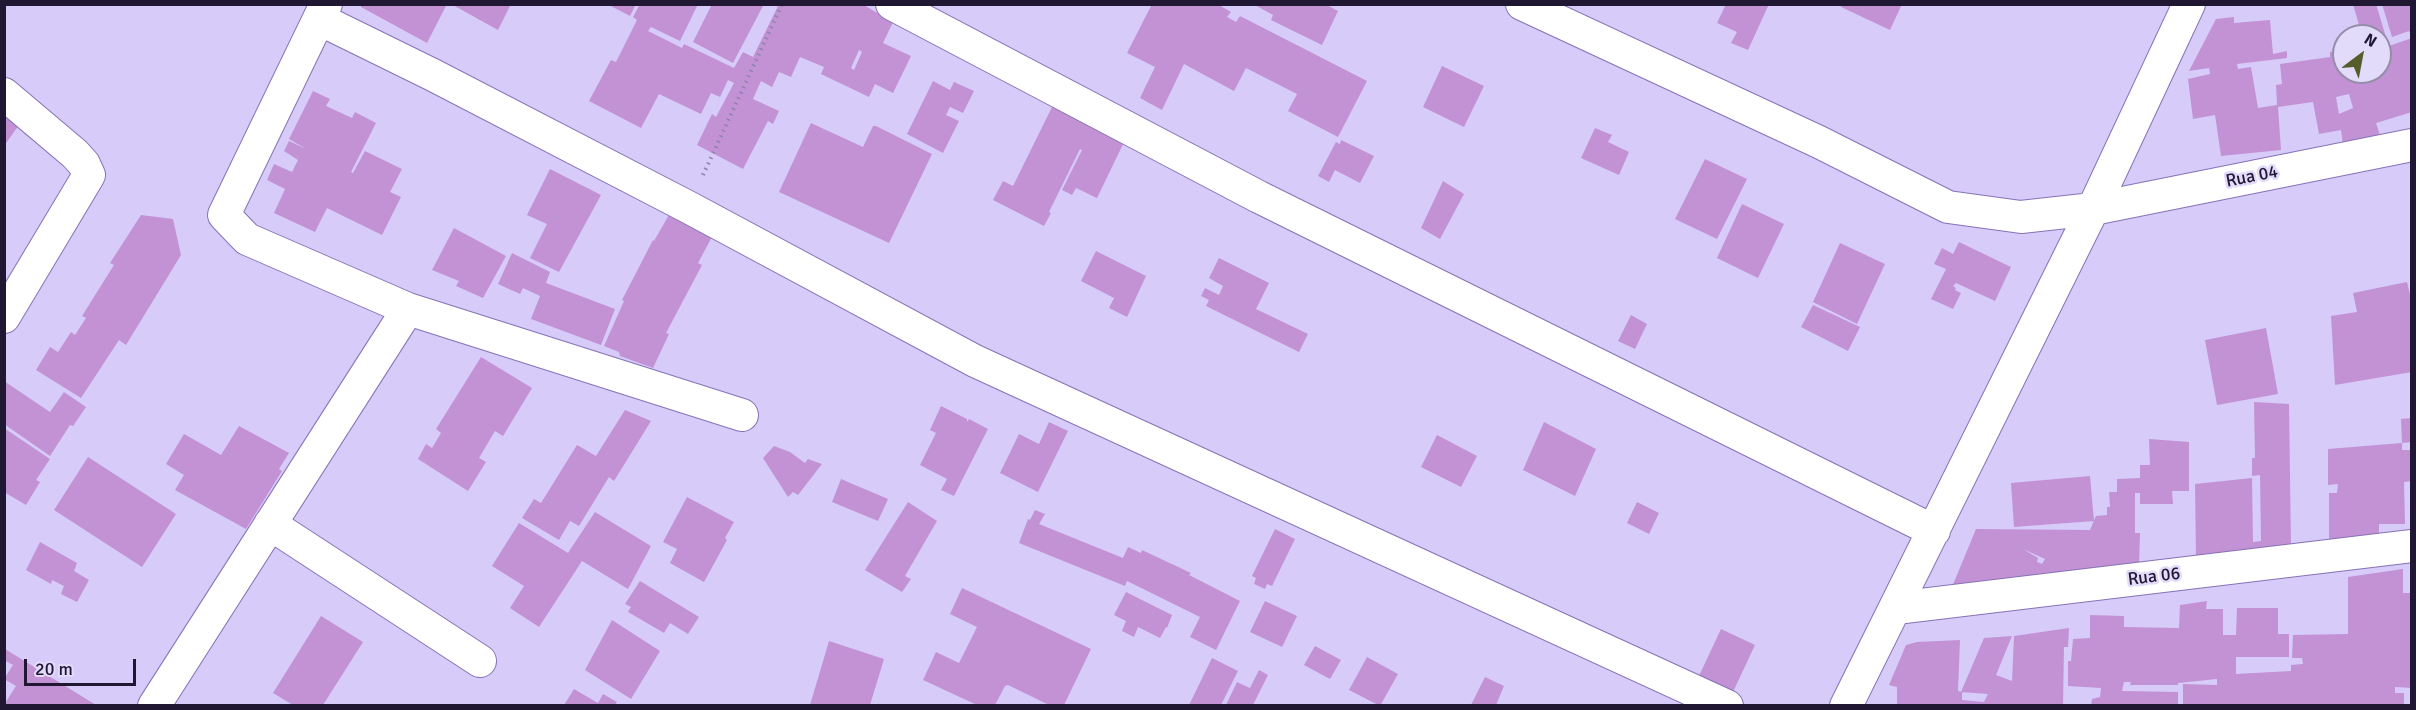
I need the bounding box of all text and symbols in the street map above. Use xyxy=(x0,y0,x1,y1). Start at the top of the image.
north arrow xyxy=(2332,24,2392,84)
text: N xyxy=(2360,29,2380,52)
street label: Rua 04 xyxy=(2224,161,2280,193)
street label: Rua 06 xyxy=(2126,563,2182,591)
scale bar xyxy=(27,647,140,685)
text: 20 m xyxy=(35,658,73,680)

